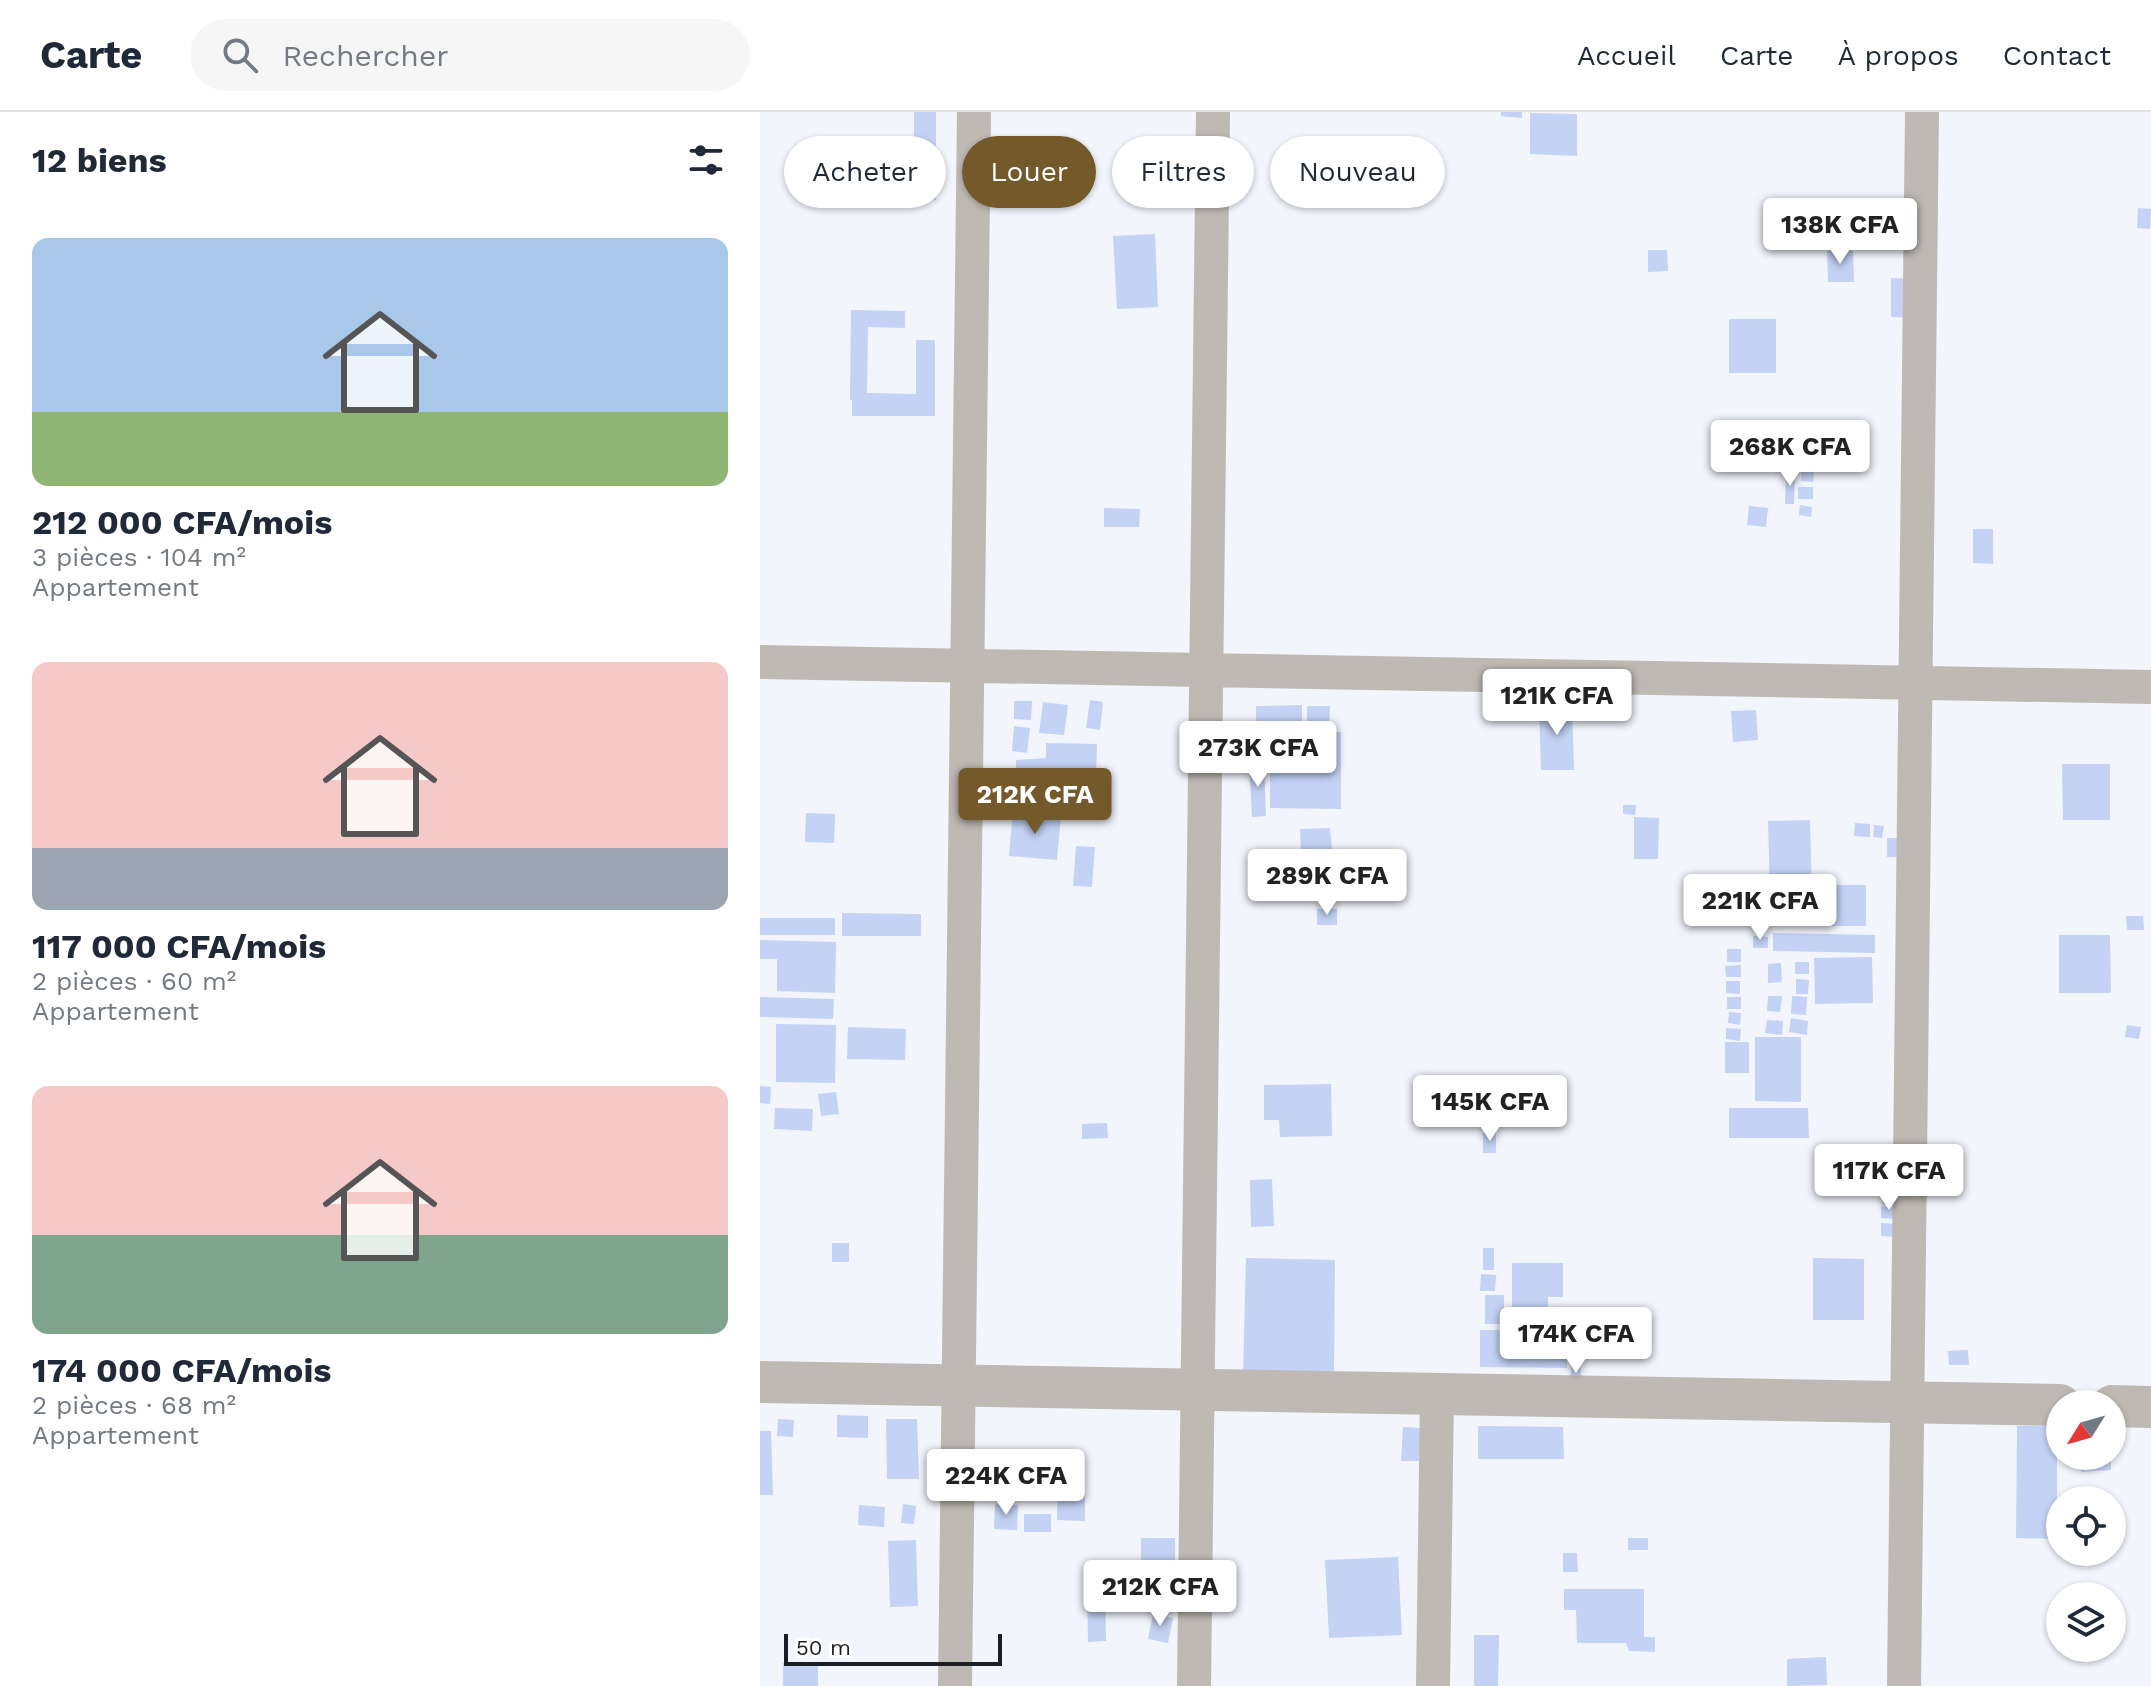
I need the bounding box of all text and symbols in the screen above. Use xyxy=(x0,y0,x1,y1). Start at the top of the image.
search box xyxy=(190,19,750,91)
text: Carte xyxy=(40,33,142,77)
icon: search xyxy=(218,33,262,77)
text: Rechercher xyxy=(282,38,449,73)
text: Accueil xyxy=(1577,39,1676,72)
text: Carte xyxy=(1720,39,1794,72)
text: À propos xyxy=(1838,39,1959,72)
text: Contact xyxy=(2003,39,2111,72)
chip: Acheter xyxy=(784,136,946,208)
chip: Louer xyxy=(962,136,1096,208)
chip: Filtres xyxy=(1112,136,1254,208)
chip: Nouveau xyxy=(1270,136,1445,208)
icon: filters xyxy=(684,138,728,182)
text: 12 biens xyxy=(32,140,167,180)
pin: 138K CFA xyxy=(1757,198,1923,266)
text: 138K CFA xyxy=(1781,209,1899,239)
icon: home xyxy=(308,290,452,434)
pin: 268K CFA xyxy=(1707,420,1873,488)
text: 268K CFA xyxy=(1729,431,1851,461)
text: 212 000 CFA/mois xyxy=(32,502,332,542)
text: 3 pièces · 104 m² xyxy=(32,542,246,572)
text: Appartement xyxy=(32,572,199,602)
pin: 121K CFA xyxy=(1474,669,1640,737)
text: 121K CFA xyxy=(1501,680,1613,710)
icon: home xyxy=(308,714,452,858)
pin: 273K CFA xyxy=(1175,721,1341,789)
text: 273K CFA xyxy=(1197,732,1319,762)
pin: 212K CFA xyxy=(952,768,1118,836)
text: 212K CFA xyxy=(976,779,1094,809)
pin: 289K CFA xyxy=(1244,849,1410,917)
text: 289K CFA xyxy=(1266,860,1388,890)
pin: 221K CFA xyxy=(1677,874,1843,942)
text: 221K CFA xyxy=(1701,885,1819,915)
text: 117 000 CFA/mois xyxy=(32,926,326,966)
text: 2 pièces · 60 m² xyxy=(32,966,236,996)
text: Appartement xyxy=(32,996,199,1026)
pin: 145K CFA xyxy=(1407,1075,1573,1143)
text: 145K CFA xyxy=(1431,1086,1549,1116)
icon: home xyxy=(308,1138,452,1282)
pin: 117K CFA xyxy=(1806,1144,1972,1212)
text: 117K CFA xyxy=(1832,1155,1946,1185)
pin: 174K CFA xyxy=(1493,1307,1659,1375)
text: 174K CFA xyxy=(1518,1318,1634,1348)
text: 174 000 CFA/mois xyxy=(32,1350,331,1390)
text: 2 pièces · 68 m² xyxy=(32,1390,236,1420)
north arrow xyxy=(2046,1390,2126,1470)
map controls xyxy=(2046,1390,2126,1662)
text: Appartement xyxy=(32,1420,199,1450)
pin: 224K CFA xyxy=(923,1449,1089,1517)
text: 224K CFA xyxy=(945,1460,1067,1490)
button: locate xyxy=(2046,1486,2126,1566)
pin: 212K CFA xyxy=(1077,1560,1243,1628)
text: 212K CFA xyxy=(1101,1571,1219,1601)
button: layers xyxy=(2046,1582,2126,1662)
scale bar xyxy=(784,1630,1002,1666)
text: 50 m xyxy=(796,1635,851,1660)

